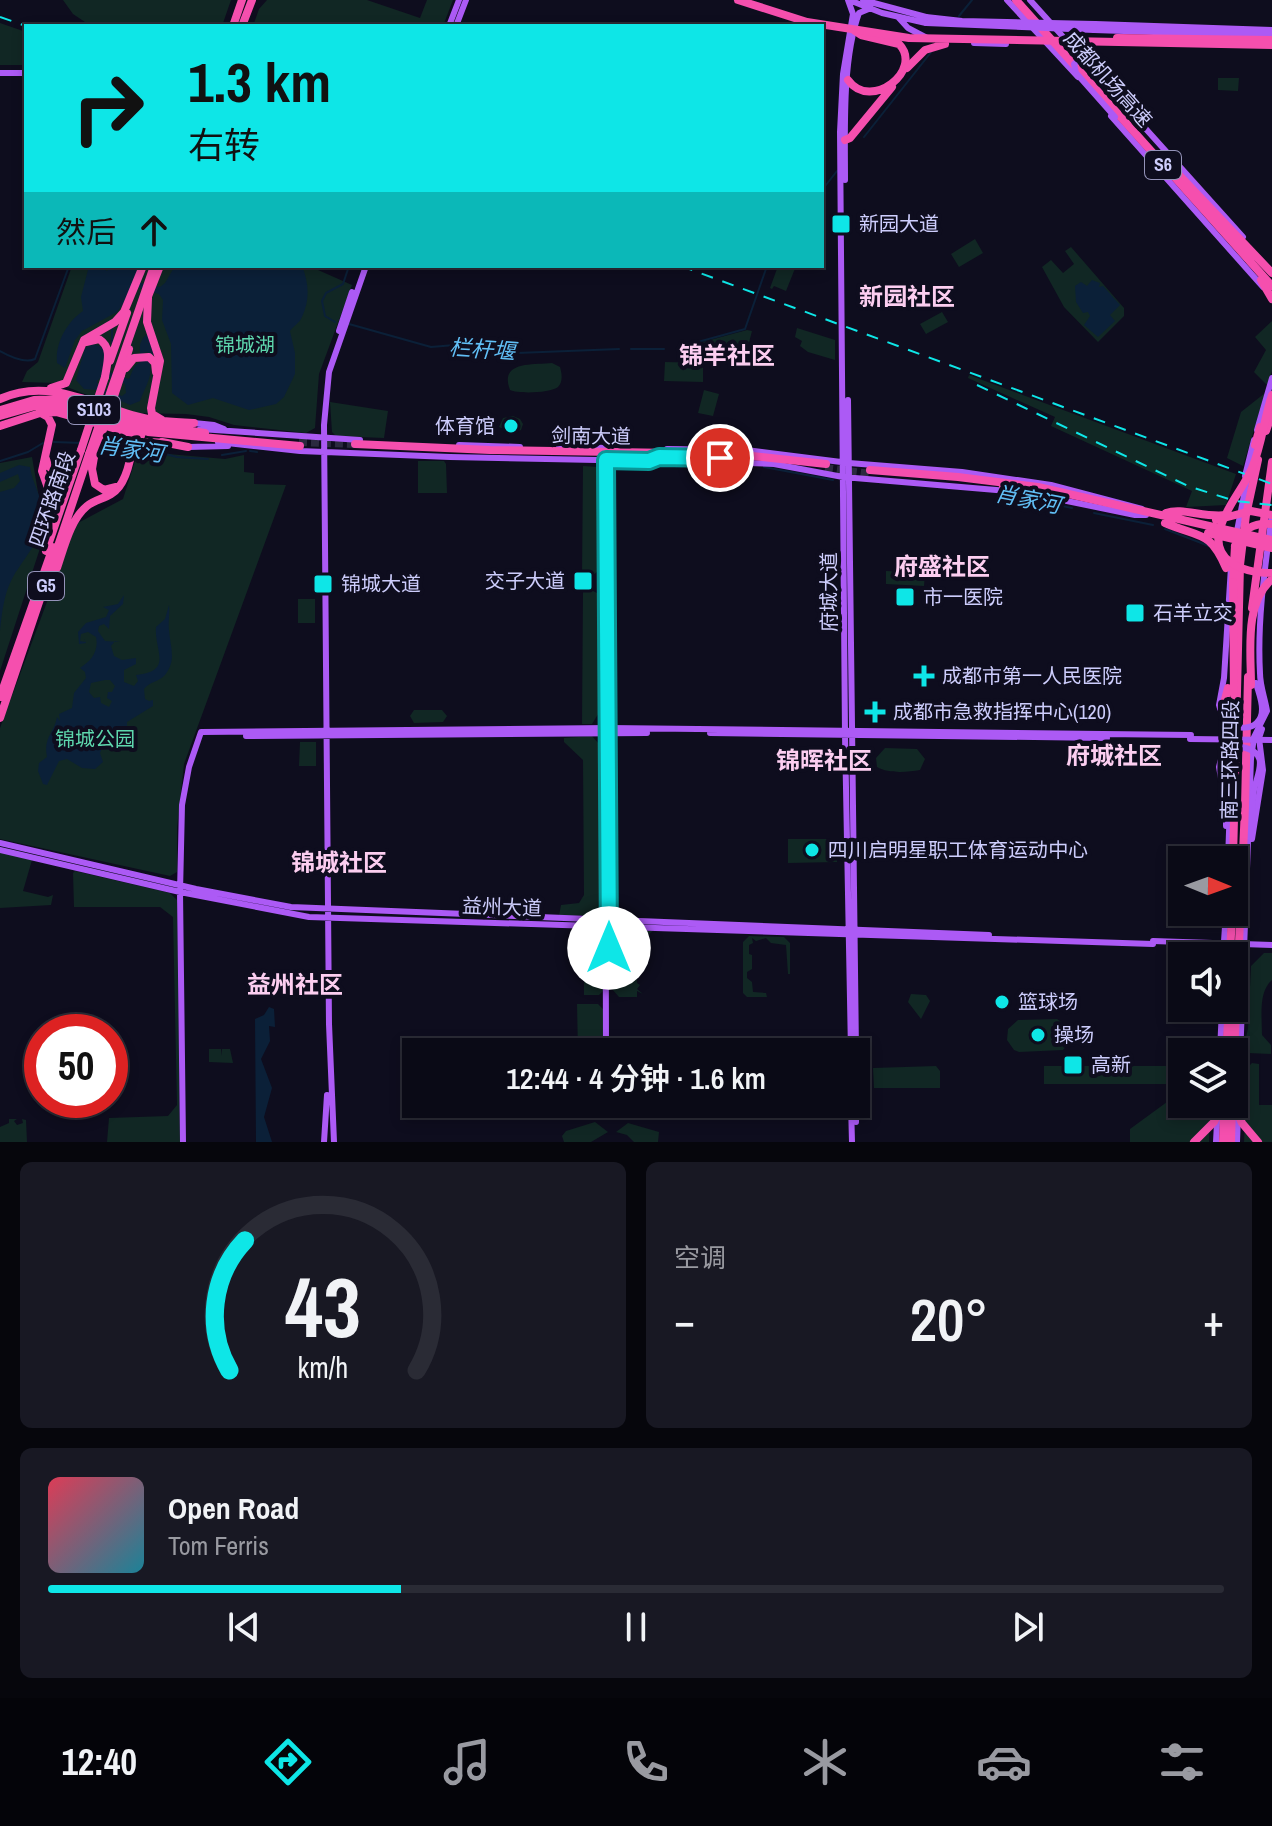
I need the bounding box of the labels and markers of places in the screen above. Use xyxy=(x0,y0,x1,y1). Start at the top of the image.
place label: 新园大道 xyxy=(859,210,939,237)
marker: 新园大道 xyxy=(830,213,852,235)
place label: 体育馆 xyxy=(435,412,495,439)
marker: 体育馆 xyxy=(502,417,520,435)
pin xyxy=(686,424,754,492)
place label: 交子大道 xyxy=(485,567,565,594)
place label: 锦城大道 xyxy=(341,570,421,597)
marker: 交子大道 xyxy=(572,570,594,592)
marker: 锦城大道 xyxy=(312,573,334,595)
place label: 市一医院 xyxy=(923,583,1003,610)
marker: 市一医院 xyxy=(894,586,916,608)
place label: 石羊立交 xyxy=(1153,599,1233,626)
marker: 石羊立交 xyxy=(1124,602,1146,624)
place label: 成都市第一人民医院 xyxy=(942,662,1122,689)
marker: 成都市第一人民医院 xyxy=(913,665,935,687)
place label: 成都市急救指挥中心(120) xyxy=(893,698,1111,725)
marker: 成都市急救指挥中心(120) xyxy=(864,701,886,723)
place label: 四川启明星职工体育运动中心 xyxy=(828,836,1088,863)
marker: 四川启明星职工体育运动中心 xyxy=(803,841,821,859)
place label: 篮球场 xyxy=(1018,988,1078,1015)
marker: 篮球场 xyxy=(993,993,1011,1011)
place label: 操场 xyxy=(1054,1021,1094,1048)
marker: 操场 xyxy=(1029,1026,1047,1044)
place label: 高新 xyxy=(1091,1051,1131,1078)
marker: 高新 xyxy=(1062,1054,1084,1076)

